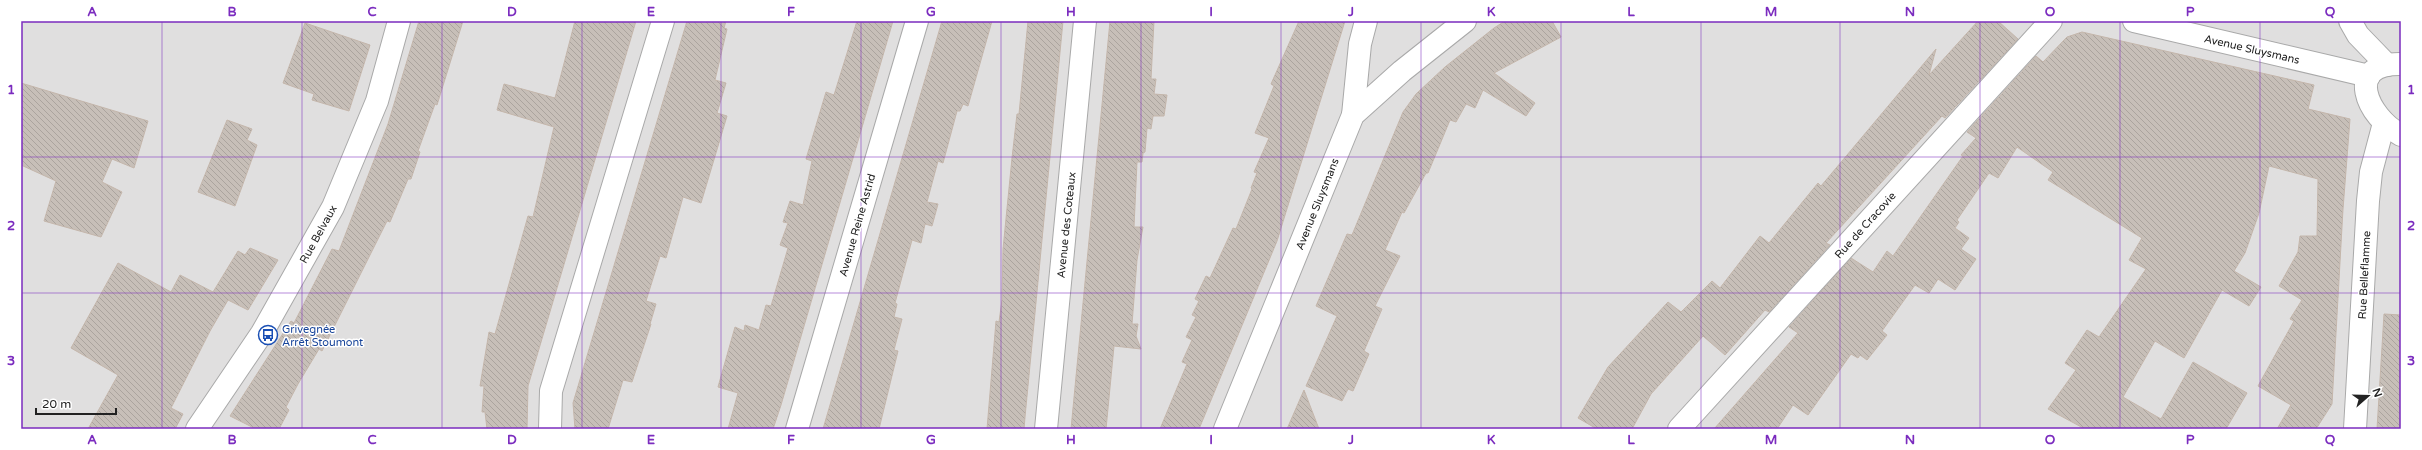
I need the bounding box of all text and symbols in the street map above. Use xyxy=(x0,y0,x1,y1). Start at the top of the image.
text: A xyxy=(87,4,97,20)
text: B xyxy=(227,4,237,20)
text: C xyxy=(367,4,377,20)
text: D xyxy=(507,4,517,20)
text: E xyxy=(647,4,655,20)
text: F xyxy=(787,4,795,20)
text: G xyxy=(926,4,936,20)
text: H xyxy=(1066,4,1076,20)
text: I xyxy=(1209,4,1213,20)
text: J xyxy=(1347,4,1354,20)
text: K xyxy=(1487,4,1496,20)
text: L xyxy=(1627,4,1635,20)
text: M xyxy=(1765,4,1777,20)
text: N xyxy=(1905,4,1915,20)
text: O xyxy=(2045,4,2056,20)
text: P xyxy=(2186,4,2195,20)
text: Q xyxy=(2325,4,2336,20)
street label: Avenue Sluysmans xyxy=(2203,32,2301,67)
text: 1 xyxy=(7,82,15,98)
text: 1 xyxy=(2407,82,2415,98)
street label: Avenue Sluysmans xyxy=(1293,156,1342,252)
street label: Avenue des Coteaux xyxy=(1054,171,1079,279)
street label: Avenue Reine Astrid xyxy=(837,172,878,278)
street label: Rue de Cracovie xyxy=(1832,189,1899,261)
street label: Rue Belvaux xyxy=(297,203,340,266)
text: 2 xyxy=(7,218,15,234)
text: 2 xyxy=(2407,218,2415,234)
street label: Rue Belleflamme xyxy=(2356,230,2373,320)
place label: Grivegnée Arrêt Stoumont xyxy=(282,323,363,349)
bus stop icon: Grivegnée Arrêt Stoumont xyxy=(257,324,279,346)
text: 3 xyxy=(7,353,15,369)
text: 3 xyxy=(2407,353,2415,369)
north arrow xyxy=(2348,376,2388,416)
text: N xyxy=(2369,386,2385,399)
scale bar xyxy=(36,390,116,416)
text: 20 m xyxy=(42,397,71,411)
text: A xyxy=(87,432,97,448)
text: B xyxy=(227,432,237,448)
text: C xyxy=(367,432,377,448)
text: D xyxy=(507,432,517,448)
text: E xyxy=(647,432,655,448)
text: F xyxy=(787,432,795,448)
text: G xyxy=(926,432,936,448)
text: H xyxy=(1066,432,1076,448)
text: I xyxy=(1209,432,1213,448)
text: J xyxy=(1347,432,1354,448)
text: K xyxy=(1487,432,1496,448)
text: L xyxy=(1627,432,1635,448)
text: M xyxy=(1765,432,1777,448)
text: N xyxy=(1905,432,1915,448)
text: O xyxy=(2045,432,2056,448)
text: P xyxy=(2186,432,2195,448)
text: Q xyxy=(2325,432,2336,448)

